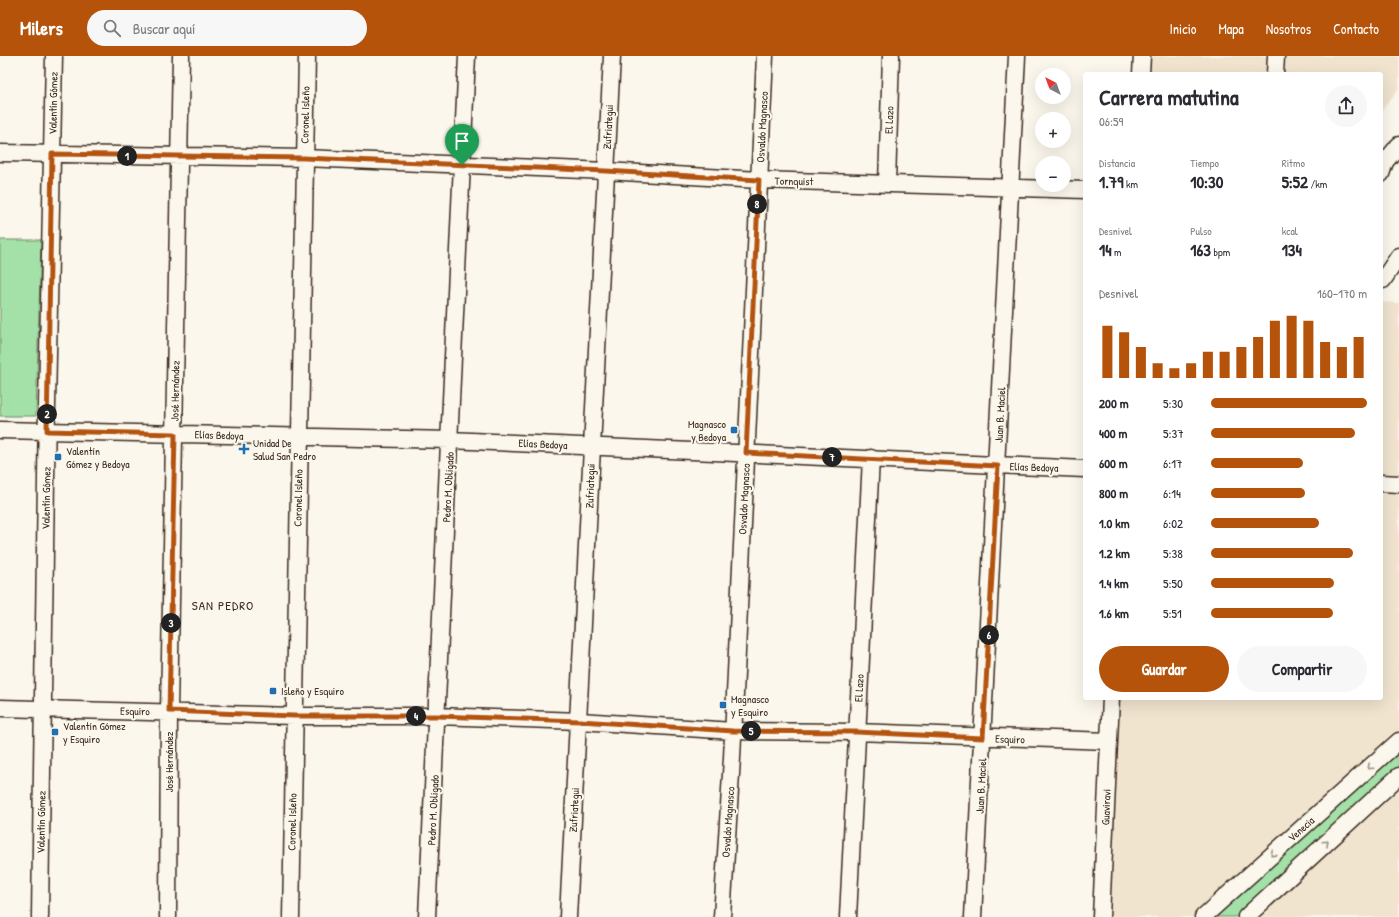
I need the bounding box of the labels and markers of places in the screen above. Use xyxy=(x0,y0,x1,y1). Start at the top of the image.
pin xyxy=(445,124,479,165)
pin: 1 xyxy=(117,146,137,166)
pin: 8 xyxy=(747,194,767,214)
pin: 2 xyxy=(37,404,57,424)
place label: Magnasco y Bedoya xyxy=(688,417,727,444)
marker: Magnasco y Bedoya xyxy=(729,425,739,435)
place label: Unidad De Salud San Pedro xyxy=(253,436,317,463)
marker: Unidad De Salud San Pedro xyxy=(238,443,250,455)
place label: Valentín Gómez y Bedoya xyxy=(66,444,130,471)
pin: 7 xyxy=(822,447,842,467)
marker: Valentín Gómez y Bedoya xyxy=(53,452,63,462)
pin: 3 xyxy=(161,613,181,633)
pin: 6 xyxy=(979,625,999,645)
place label: Isleño y Esquiro xyxy=(281,684,345,698)
marker: Isleño y Esquiro xyxy=(268,686,278,696)
place label: Magnasco y Esquiro xyxy=(731,692,770,719)
marker: Magnasco y Esquiro xyxy=(718,700,728,710)
pin: 4 xyxy=(406,706,426,726)
place label: Valentín Gómez y Esquiro xyxy=(63,719,126,746)
pin: 5 xyxy=(741,721,761,741)
marker: Valentín Gómez y Esquiro xyxy=(50,727,60,737)

